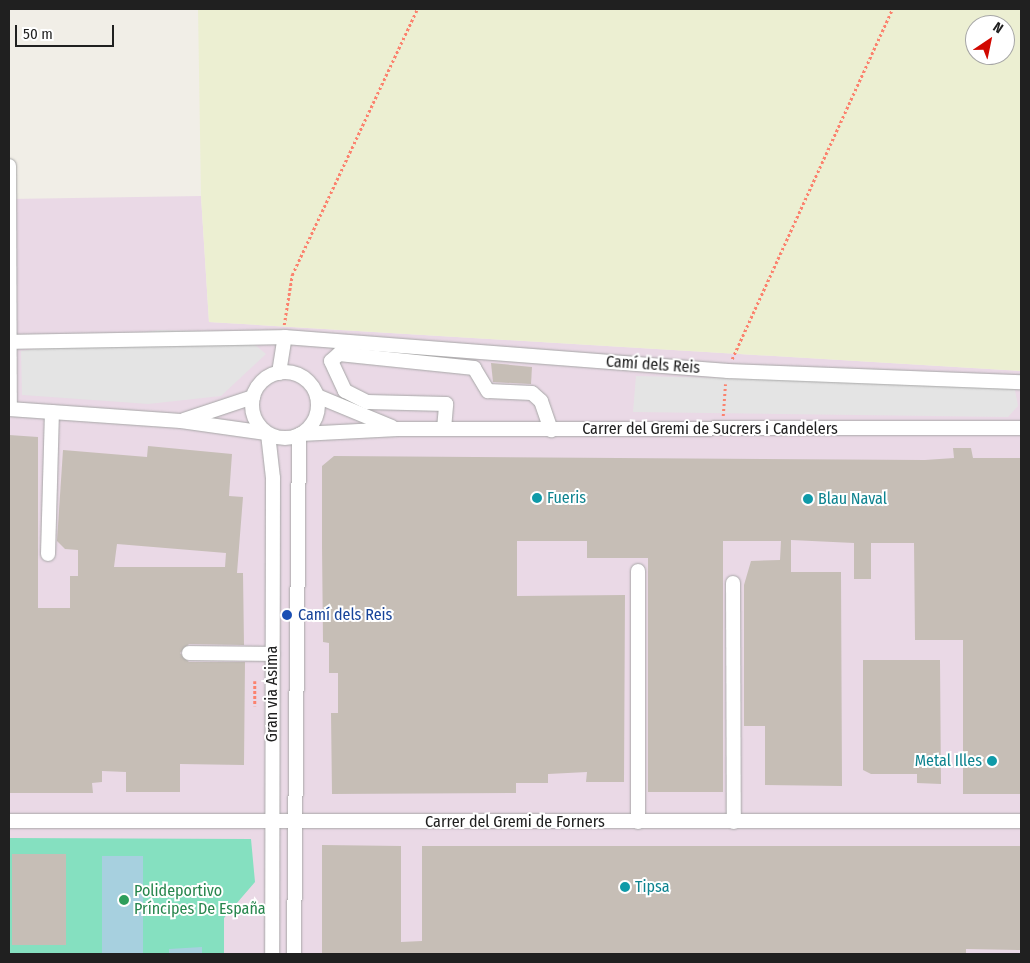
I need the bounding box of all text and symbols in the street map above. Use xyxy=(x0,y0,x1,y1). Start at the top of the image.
scale bar xyxy=(18,15,116,47)
north arrow xyxy=(965,15,1015,65)
text: N xyxy=(990,19,1006,37)
text: 50 m xyxy=(23,25,53,43)
street label: Camí dels Reis xyxy=(605,352,701,378)
street label: Carrer del Gremi de Sucrers i Candelers xyxy=(582,419,838,439)
place label: Fueris xyxy=(547,488,586,508)
place label: Blau Naval xyxy=(818,489,887,509)
marker: Fueris xyxy=(531,492,543,504)
marker: Blau Naval xyxy=(802,493,814,505)
place label: Camí dels Reis xyxy=(298,605,392,625)
marker: Camí dels Reis xyxy=(280,608,294,622)
street label: Gran via Asima xyxy=(262,646,282,742)
place label: Metal Illes xyxy=(915,751,982,771)
marker: Metal Illes xyxy=(986,755,998,767)
street label: Carrer del Gremi de Forners xyxy=(425,812,605,832)
place label: Tipsa xyxy=(635,877,670,897)
place label: Polideportivo Príncipes De España xyxy=(134,881,266,919)
marker: Tipsa xyxy=(619,881,631,893)
marker: Polideportivo Príncipes De España xyxy=(118,894,130,906)

